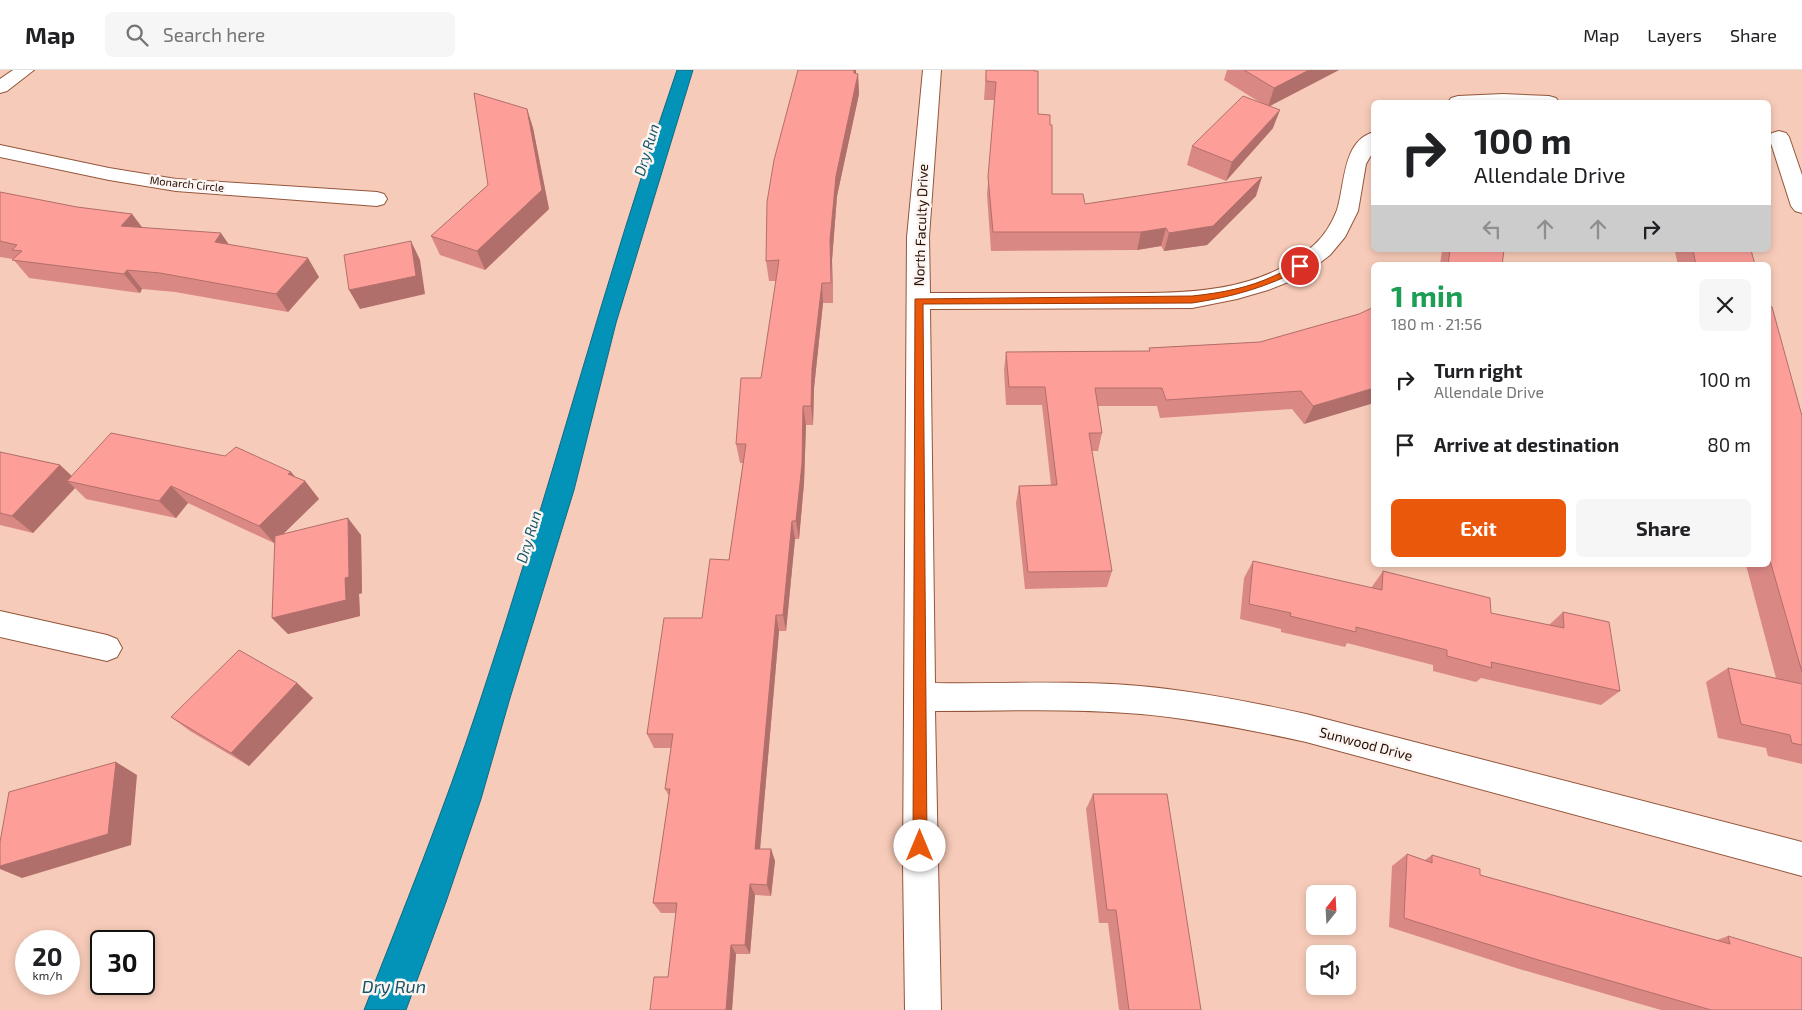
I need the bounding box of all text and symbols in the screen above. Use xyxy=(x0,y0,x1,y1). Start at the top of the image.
search box xyxy=(105,12,455,57)
text: Map xyxy=(25,20,75,49)
icon: search xyxy=(123,21,151,49)
text: Search here xyxy=(163,23,265,46)
text: Map xyxy=(1583,24,1619,46)
text: Layers xyxy=(1647,24,1702,46)
text: Share xyxy=(1730,24,1777,46)
text: 100 m xyxy=(1474,119,1572,161)
icon: right xyxy=(1391,120,1456,185)
water label: Dry Run xyxy=(630,121,663,178)
text: Allendale Drive xyxy=(1474,161,1626,187)
street label: North Faculty Drive xyxy=(910,163,931,287)
street label: Monarch Circle xyxy=(149,173,225,194)
icon: left xyxy=(1478,215,1506,243)
icon: ahead xyxy=(1531,215,1559,243)
icon: ahead xyxy=(1584,215,1612,243)
icon: right xyxy=(1637,215,1665,243)
pin xyxy=(1279,245,1321,287)
icon: arrive xyxy=(1286,252,1314,280)
text: 1 min xyxy=(1391,277,1463,313)
button: close xyxy=(1699,279,1751,331)
text: 180 m · 21:56 xyxy=(1391,314,1482,333)
text: Turn right xyxy=(1434,359,1522,382)
icon: right xyxy=(1391,366,1419,394)
text: 100 m xyxy=(1700,368,1751,391)
text: Allendale Drive xyxy=(1434,382,1544,401)
icon: arrive xyxy=(1391,431,1419,459)
text: Arrive at destination xyxy=(1434,433,1619,456)
text: 80 m xyxy=(1707,433,1751,456)
button: Exit xyxy=(1391,499,1566,557)
button: Share xyxy=(1576,499,1751,557)
water label: Dry Run xyxy=(512,508,545,565)
street label: Sunwood Drive xyxy=(1318,723,1415,764)
position arrow xyxy=(893,819,945,871)
north arrow xyxy=(1306,885,1356,935)
map controls xyxy=(1306,885,1356,995)
speed limit sign: 30 xyxy=(90,930,155,995)
text: 20 xyxy=(32,941,63,971)
button: sound xyxy=(1306,945,1356,995)
text: km/h xyxy=(33,968,62,982)
water label: Dry Run xyxy=(362,975,426,997)

